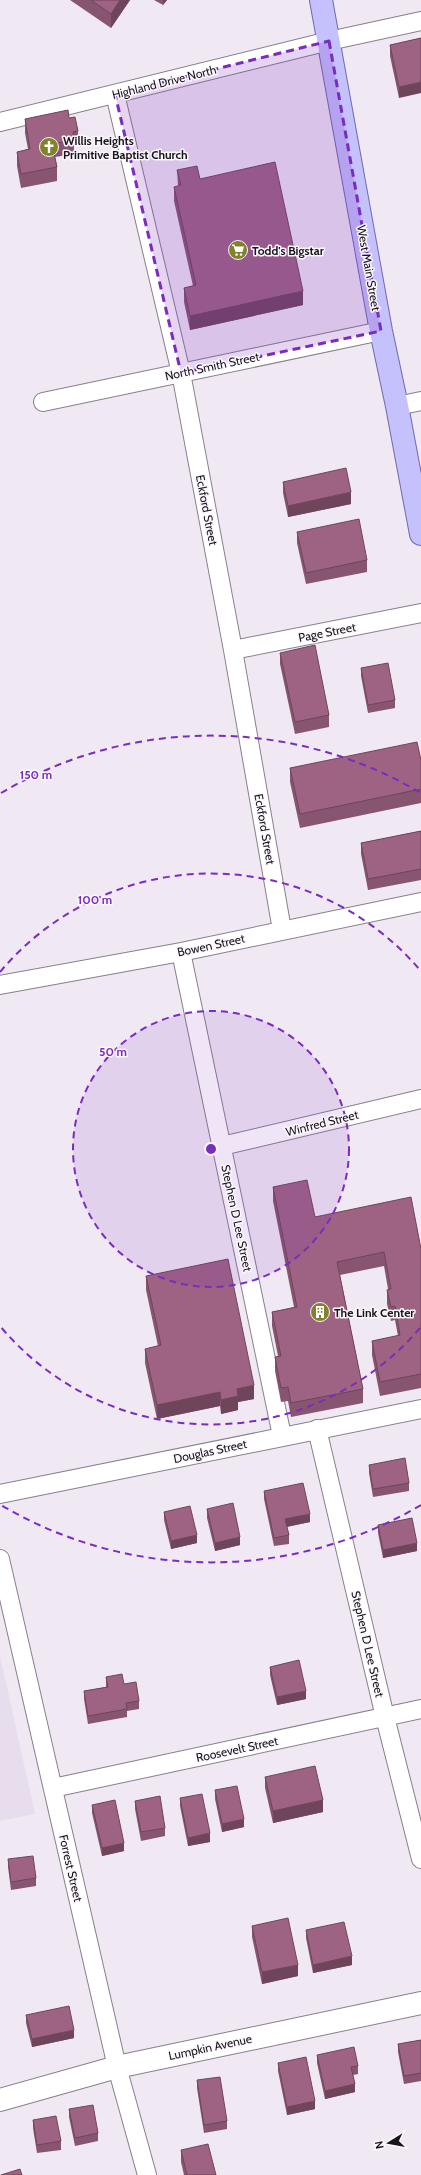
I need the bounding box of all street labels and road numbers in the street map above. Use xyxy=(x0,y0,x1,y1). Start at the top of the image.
street label: Highland Drive North xyxy=(110,62,218,102)
street label: West Main Street xyxy=(354,224,384,312)
street label: North Smith Street xyxy=(163,349,261,383)
street label: Eckford Street xyxy=(193,473,221,547)
street label: Page Street xyxy=(297,619,357,645)
street label: Eckford Street xyxy=(251,792,279,866)
street label: Bowen Street xyxy=(176,931,246,959)
street label: Winfred Street xyxy=(284,1107,360,1139)
street label: Stephen D Lee Street xyxy=(218,1163,256,1273)
street label: Douglas Street xyxy=(172,1436,248,1466)
street label: Stephen D Lee Street xyxy=(348,1589,388,1699)
street label: Roosevelt Street xyxy=(195,1733,279,1765)
street label: Forrest Street xyxy=(56,1833,86,1903)
street label: Lumpkin Avenue xyxy=(167,2031,253,2063)

